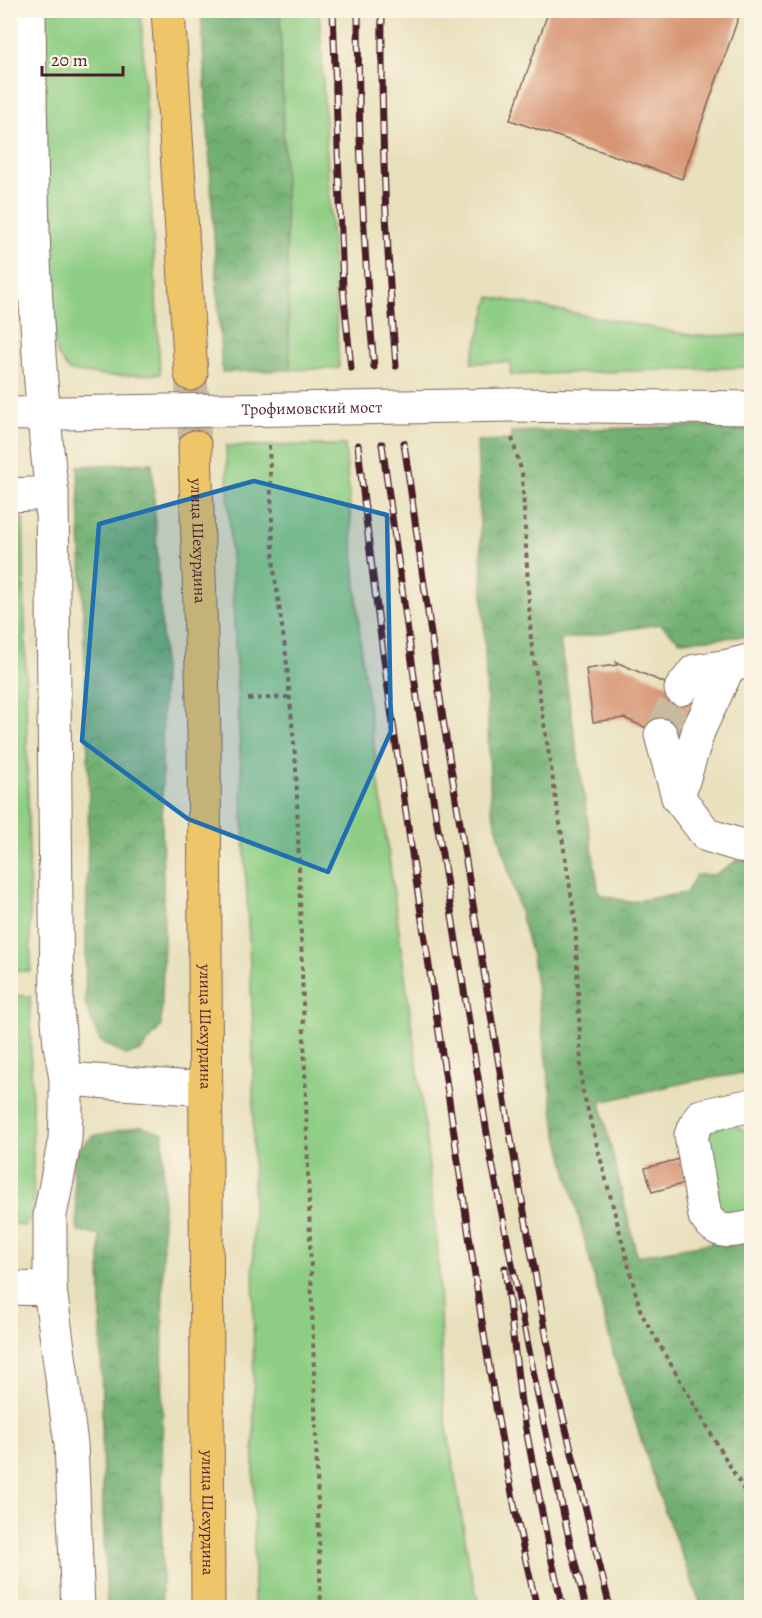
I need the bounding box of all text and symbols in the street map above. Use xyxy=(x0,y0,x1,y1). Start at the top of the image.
scale bar xyxy=(42,39,123,77)
text: 20 m xyxy=(51,48,88,72)
street label: Трофимовский мост xyxy=(242,396,382,421)
street label: улица Шехурдина xyxy=(185,477,211,605)
street label: улица Шехурдина xyxy=(194,963,217,1090)
street label: улица Шехурдина xyxy=(196,1449,219,1576)

